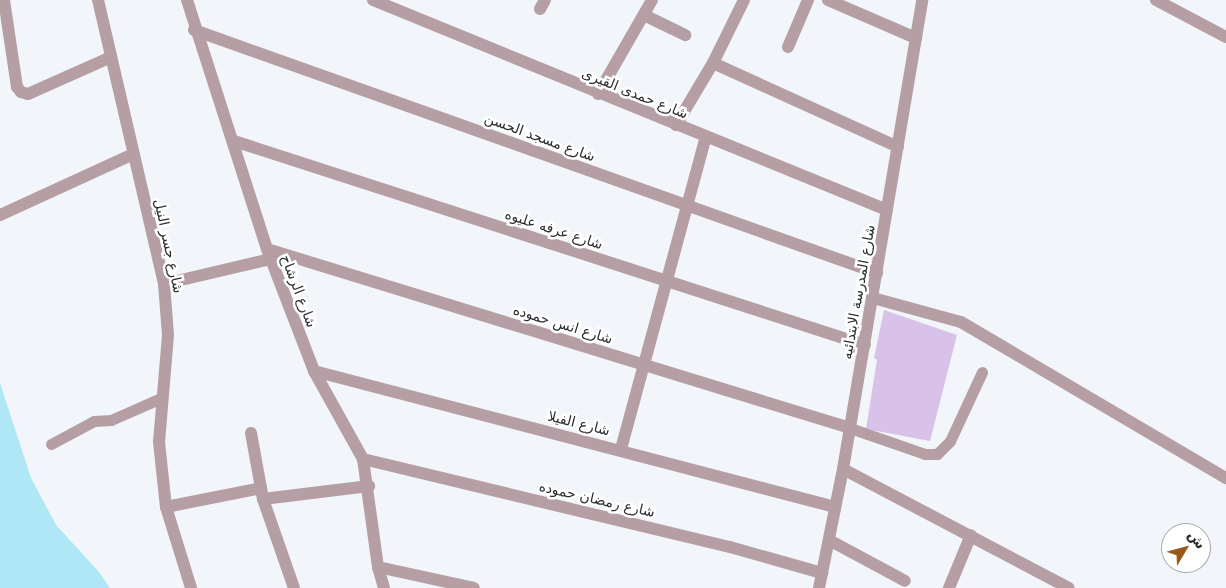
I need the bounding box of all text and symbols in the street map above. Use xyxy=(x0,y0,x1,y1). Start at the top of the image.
street label: شارع حمدى القيرى xyxy=(579,64,691,122)
street label: شارع مسجد الحسن xyxy=(482,109,598,165)
street label: شارع جسر النيل xyxy=(151,197,187,295)
street label: شارع عرفه عليوه xyxy=(503,205,605,253)
street label: شارع المدرسة الابتدائيه xyxy=(838,223,878,361)
street label: شارع الرشاح xyxy=(277,252,321,330)
street label: شارع انس حموده xyxy=(511,301,615,347)
street label: شارع الفيلا xyxy=(546,407,612,439)
street label: شارع رمضان حموده xyxy=(537,477,657,521)
north arrow xyxy=(1161,523,1211,573)
text: ش xyxy=(1185,527,1209,552)

